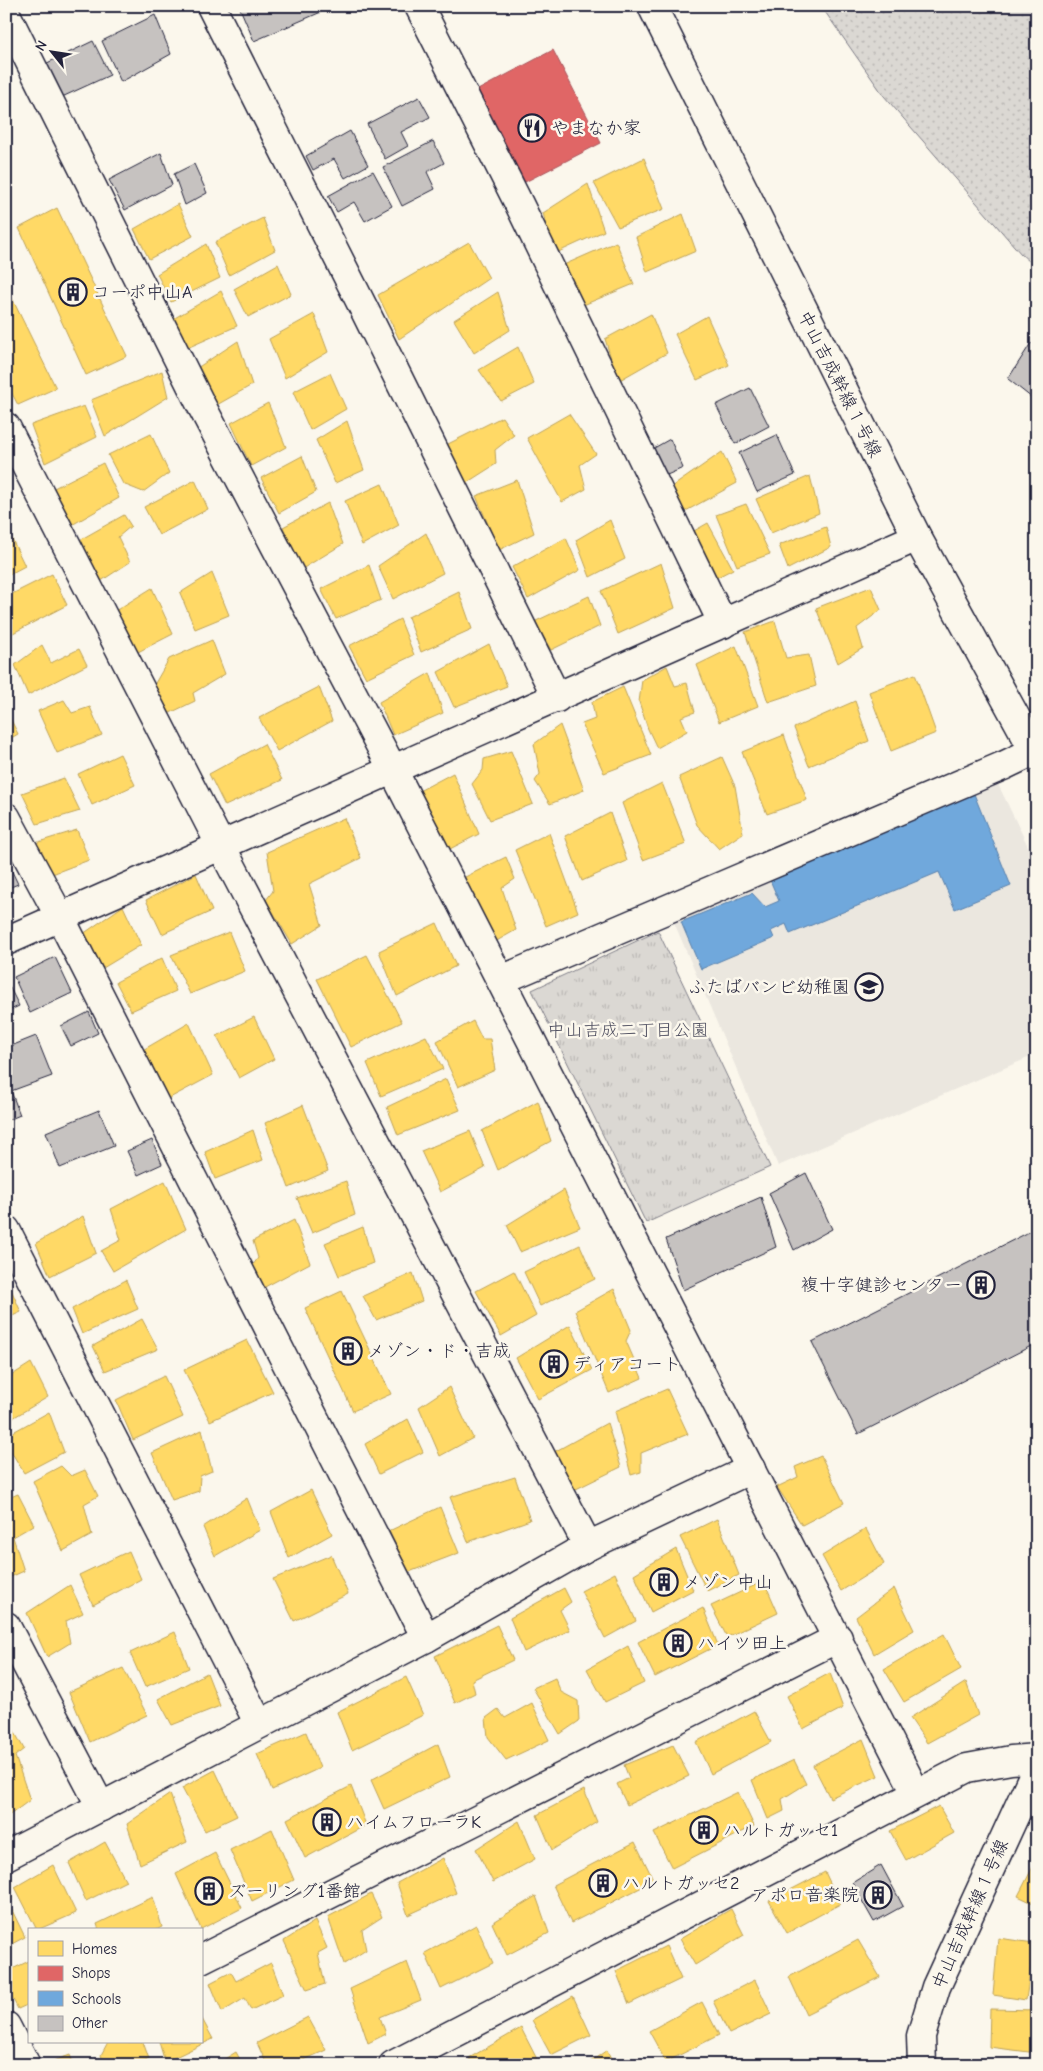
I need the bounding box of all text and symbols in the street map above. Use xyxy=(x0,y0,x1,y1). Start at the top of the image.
north arrow xyxy=(28,28,78,78)
text: N xyxy=(32,38,51,54)
restaurant icon: やまなか家 xyxy=(517,113,547,143)
place label: やまなか家 xyxy=(551,118,641,139)
building icon: コーポ中山A xyxy=(58,277,88,307)
place label: コーポ中山A xyxy=(92,282,192,303)
street label: 中山吉成幹線１号線 xyxy=(793,307,886,461)
school or university icon: ふたばバンビ幼稚園 xyxy=(854,972,884,1002)
place label: ふたばバンビ幼稚園 xyxy=(688,977,850,998)
park label: 中山吉成二丁目公園 xyxy=(547,1020,709,1041)
building icon: 複十字健診センター xyxy=(966,1270,996,1300)
place label: 複十字健診センター xyxy=(801,1275,962,1296)
building icon: メゾン・ド・吉成 xyxy=(333,1336,363,1366)
place label: メゾン・ド・吉成 xyxy=(367,1341,511,1362)
building icon: ディアコート xyxy=(539,1349,569,1379)
place label: ディアコート xyxy=(573,1354,681,1375)
building icon: メゾン中山 xyxy=(649,1567,679,1597)
place label: メゾン中山 xyxy=(683,1572,773,1593)
building icon: ハイツ田上 xyxy=(663,1628,693,1658)
place label: ハイツ田上 xyxy=(697,1633,787,1654)
building icon: ハイムフローラK xyxy=(312,1807,342,1837)
place label: ハイムフローラK xyxy=(346,1812,481,1833)
building icon: ハルトガッセ1 xyxy=(689,1815,719,1845)
place label: ハルトガッセ1 xyxy=(723,1820,838,1841)
street label: 中山吉成幹線１号線 xyxy=(928,1836,1013,1992)
building icon: ハルトガッセ2 xyxy=(588,1868,618,1898)
place label: ハルトガッセ2 xyxy=(622,1873,739,1894)
building icon: ズーリング1番館 xyxy=(194,1876,224,1906)
building icon: アポロ音楽院 xyxy=(863,1880,893,1910)
place label: ズーリング1番館 xyxy=(228,1881,361,1902)
place label: アポロ音楽院 xyxy=(751,1885,859,1906)
legend xyxy=(28,1928,202,2044)
text: Homes xyxy=(72,1940,117,1958)
text: Shops xyxy=(72,1964,110,1982)
text: Schools xyxy=(72,1990,121,2008)
text: Other xyxy=(72,2014,107,2032)

